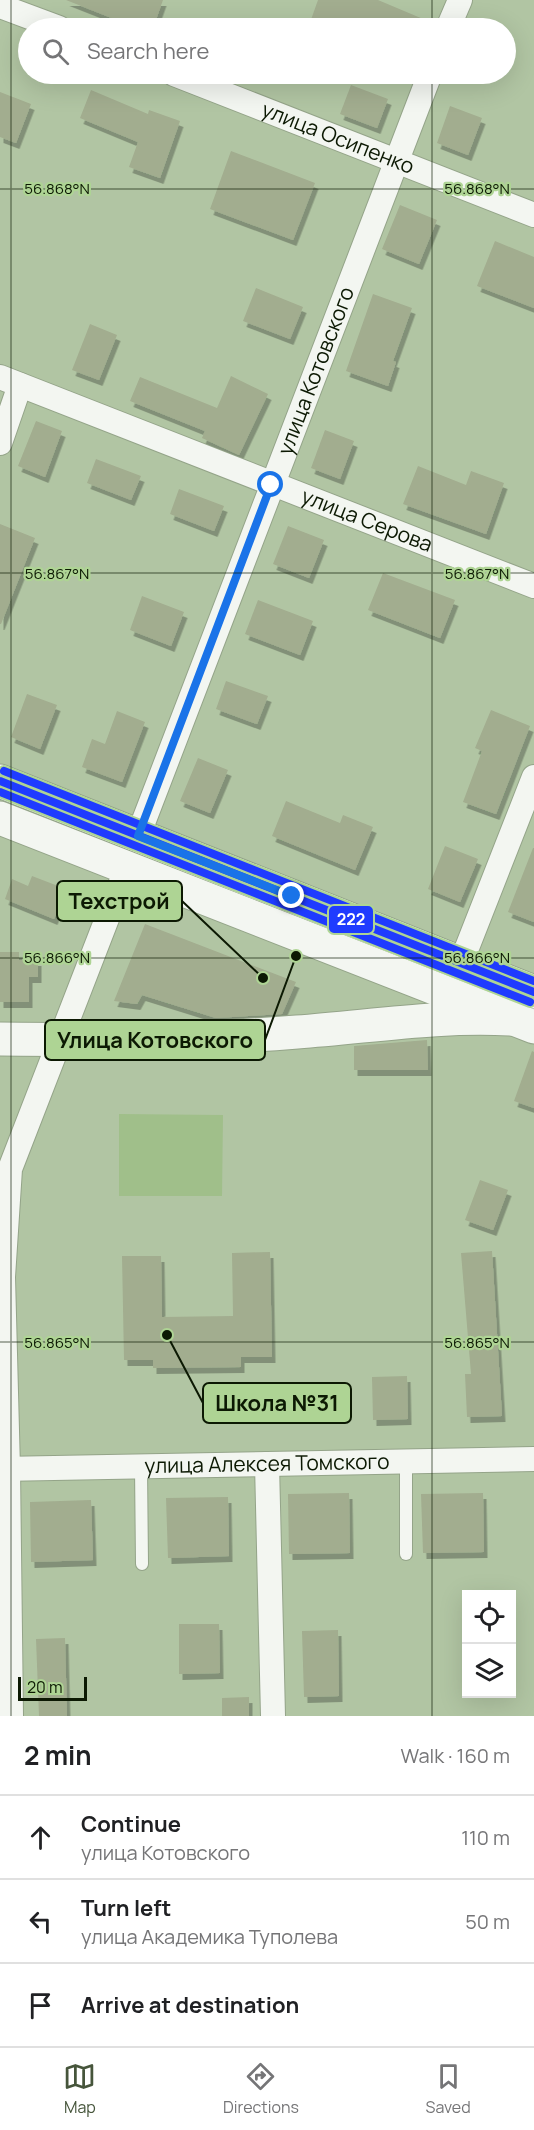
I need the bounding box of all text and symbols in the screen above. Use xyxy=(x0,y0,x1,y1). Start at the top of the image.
search box xyxy=(18,18,516,84)
icon: search xyxy=(39,35,72,68)
text: Search here xyxy=(87,36,209,66)
street label: улица Осипенко xyxy=(258,95,419,180)
text: 56.868°N xyxy=(24,178,90,199)
text: 56.868°N xyxy=(444,178,510,199)
street label: улица Котовского xyxy=(270,283,360,459)
route start xyxy=(257,471,283,497)
street label: улица Серова xyxy=(298,481,437,558)
text: 56.867°N xyxy=(25,563,89,584)
text: 56.867°N xyxy=(445,563,509,584)
callout: Техстрой xyxy=(57,881,182,921)
route end xyxy=(278,882,304,908)
text: Техстрой xyxy=(68,886,170,916)
line badge: 222 xyxy=(328,905,374,934)
text: 222 xyxy=(337,908,365,930)
text: 56.866°N xyxy=(24,947,90,968)
text: 56.866°N xyxy=(444,947,510,968)
callout: Улица Котовского xyxy=(45,1020,265,1060)
text: Улица Котовского xyxy=(57,1025,253,1055)
text: 56.865°N xyxy=(24,1332,90,1353)
text: 56.865°N xyxy=(444,1332,510,1353)
callout: Школа №31 xyxy=(203,1383,351,1423)
text: Школа №31 xyxy=(215,1388,339,1418)
street label: улица Алексея Томского xyxy=(144,1447,390,1479)
map controls xyxy=(462,1590,516,1698)
button: locate xyxy=(462,1590,516,1644)
button: layers xyxy=(462,1644,516,1698)
scale bar xyxy=(18,1674,87,1702)
text: 20 m xyxy=(27,1676,63,1698)
text: 2 min xyxy=(24,1737,92,1773)
text: Walk · 160 m xyxy=(401,1742,510,1769)
text: Continue xyxy=(81,1809,181,1839)
icon: ahead xyxy=(24,1821,57,1854)
text: 110 m xyxy=(461,1824,510,1851)
text: улица Котовского xyxy=(81,1839,250,1866)
text: Turn left xyxy=(81,1893,171,1923)
icon: left xyxy=(24,1905,57,1938)
text: 50 m xyxy=(465,1908,510,1935)
text: улица Академика Туполева xyxy=(81,1923,338,1950)
icon: arrive xyxy=(24,1989,57,2022)
text: Arrive at destination xyxy=(81,1990,299,2020)
tab: Map xyxy=(63,2060,96,2118)
tab: Directions xyxy=(223,2060,299,2118)
tab: Saved xyxy=(426,2060,471,2118)

